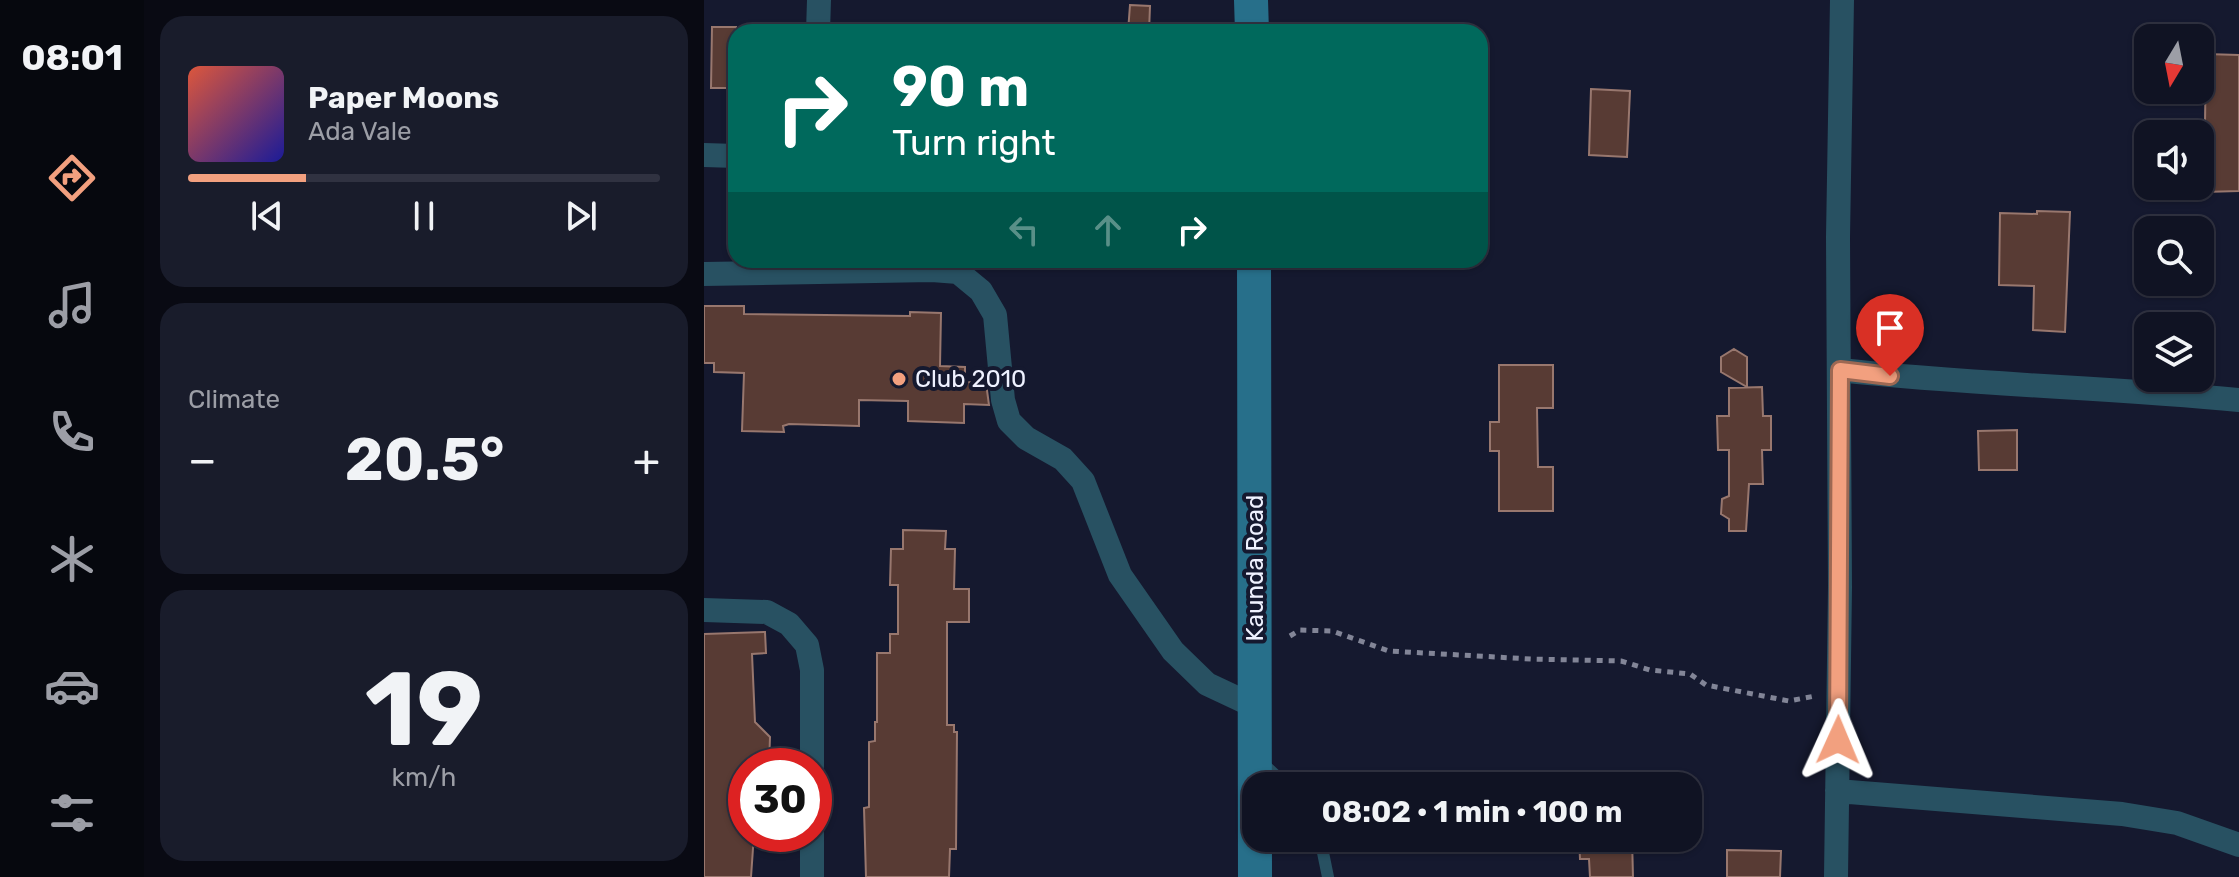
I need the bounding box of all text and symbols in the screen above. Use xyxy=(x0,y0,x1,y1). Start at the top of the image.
north arrow xyxy=(2134,24,2214,104)
map controls xyxy=(2134,24,2214,392)
text: 08:01 xyxy=(21,36,123,79)
text: 90 m xyxy=(892,54,1029,120)
icon: right xyxy=(760,56,864,160)
text: Paper Moons xyxy=(308,80,499,116)
text: Ada Vale xyxy=(308,116,412,147)
button: sound xyxy=(2134,120,2214,200)
text: Turn right xyxy=(892,121,1056,164)
icon: directions xyxy=(44,150,100,206)
icon: previous xyxy=(245,194,289,238)
icon: pause xyxy=(402,194,446,238)
icon: next xyxy=(559,194,603,238)
icon: left xyxy=(1002,208,1046,252)
icon: ahead xyxy=(1086,208,1130,252)
icon: right xyxy=(1170,208,1214,252)
button: search xyxy=(2134,216,2214,296)
icon: music xyxy=(44,277,100,333)
pin xyxy=(1856,294,1924,376)
icon: arrive xyxy=(1868,306,1912,350)
button: layers xyxy=(2134,312,2214,392)
place label: Club 2010 xyxy=(915,365,1026,393)
marker: Club 2010 xyxy=(890,370,908,388)
text: Climate xyxy=(188,384,280,415)
icon: phone xyxy=(44,404,100,460)
text: 20.5° xyxy=(345,424,505,495)
text: − xyxy=(188,434,217,486)
text: + xyxy=(633,434,660,486)
street label: Kaunda Road xyxy=(1241,495,1269,641)
icon: climate xyxy=(44,531,100,587)
text: 19 xyxy=(365,648,483,771)
icon: car xyxy=(44,658,100,714)
position arrow xyxy=(1796,698,1880,782)
speed limit sign: 30 xyxy=(728,748,832,852)
text: km/h xyxy=(392,762,456,793)
icon: filters xyxy=(44,785,100,841)
text: 08:02 · 1 min · 100 m xyxy=(1322,794,1622,830)

